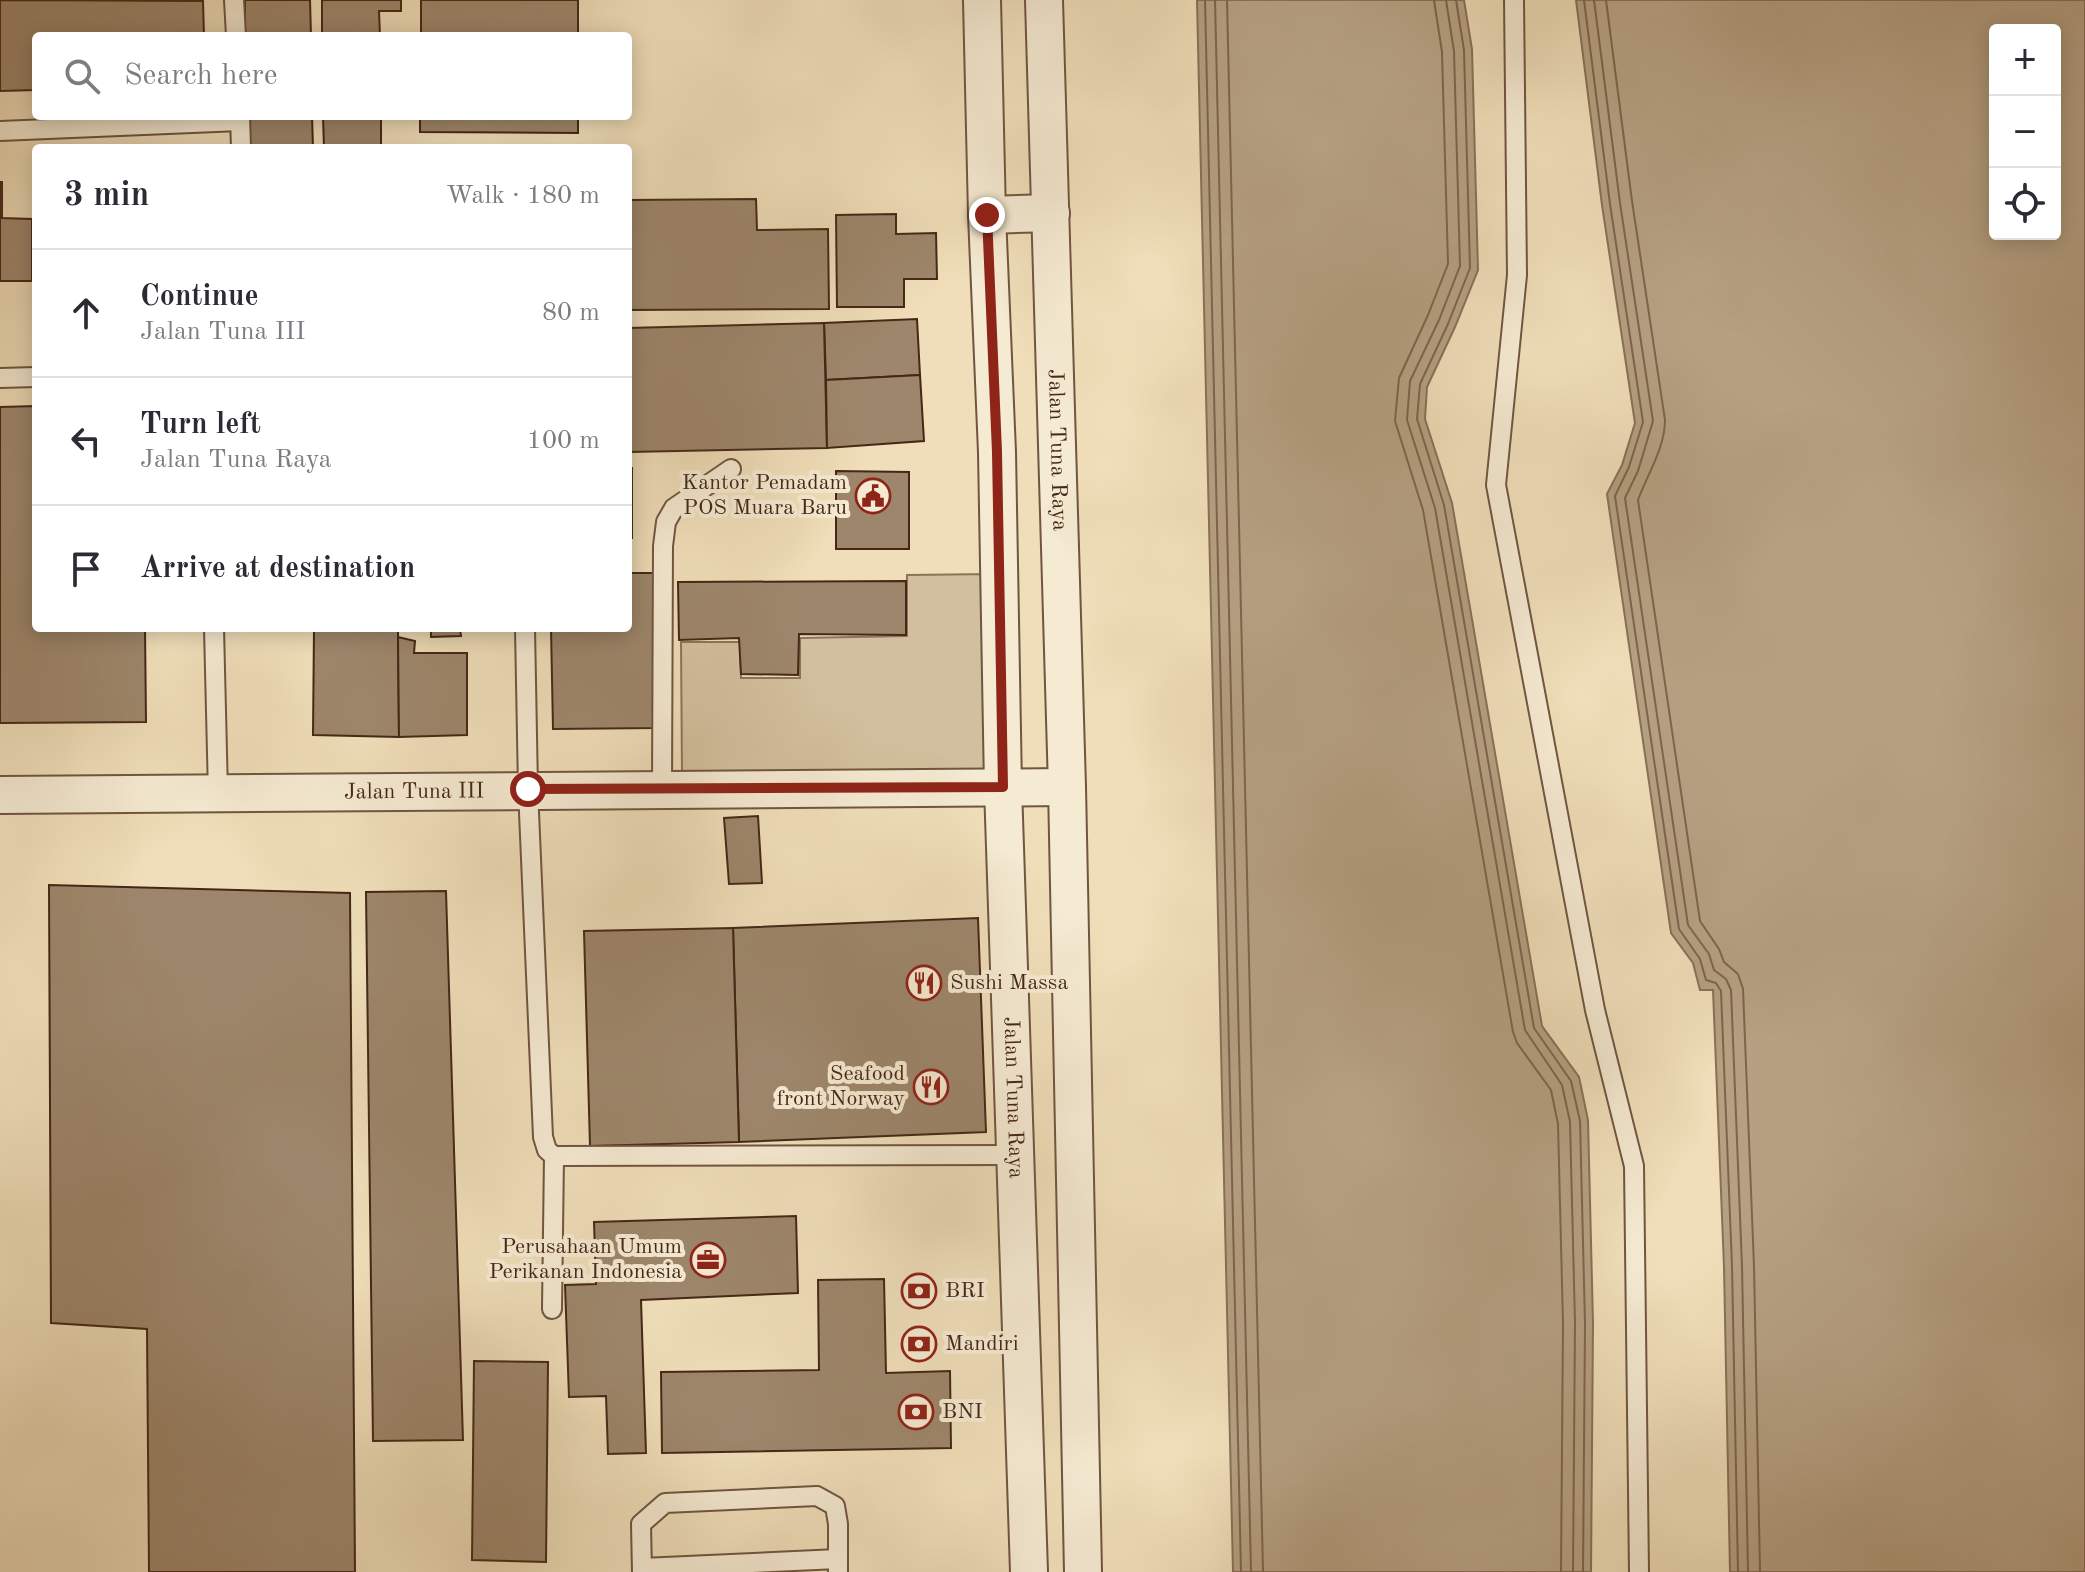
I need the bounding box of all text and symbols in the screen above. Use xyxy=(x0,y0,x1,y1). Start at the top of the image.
map controls xyxy=(1989,24,2061,240)
button: + xyxy=(1989,24,2061,96)
search box xyxy=(32,32,632,120)
icon: search xyxy=(60,54,104,98)
text: Search here xyxy=(124,61,278,91)
button: − xyxy=(1989,96,2061,168)
button: locate xyxy=(1989,168,2061,240)
text: 3 min xyxy=(64,179,149,213)
text: Walk · 180 m xyxy=(446,183,600,209)
route end xyxy=(969,197,1005,233)
text: Continue xyxy=(140,282,259,312)
icon: ahead xyxy=(64,291,108,335)
text: 80 m xyxy=(542,300,600,326)
text: Jalan Tuna III xyxy=(140,319,305,345)
street label: Jalan Tuna Raya xyxy=(1044,368,1071,531)
text: Turn left xyxy=(140,410,261,440)
icon: left xyxy=(64,419,108,463)
text: 100 m xyxy=(527,428,600,454)
text: Jalan Tuna Raya xyxy=(140,447,332,473)
place label: Kantor Pemadam POS Muara Baru xyxy=(682,472,847,519)
public building icon: Kantor Pemadam POS Muara Baru xyxy=(854,477,892,515)
icon: arrive xyxy=(64,547,108,591)
text: Arrive at destination xyxy=(140,554,415,584)
route start xyxy=(510,771,546,807)
street label: Jalan Tuna III xyxy=(344,780,484,803)
restaurant icon: Sushi Massa xyxy=(905,964,943,1002)
place label: Sushi Massa xyxy=(950,972,1068,994)
street label: Jalan Tuna Raya xyxy=(1000,1016,1027,1179)
place label: Seafood front Norway xyxy=(777,1063,905,1110)
restaurant icon: Seafood front Norway xyxy=(912,1068,950,1106)
place label: Perusahaan Umum Perikanan Indonesia xyxy=(489,1236,682,1283)
office icon: Perusahaan Umum Perikanan Indonesia xyxy=(689,1241,727,1279)
bank icon: BRI xyxy=(900,1272,938,1310)
place label: BRI xyxy=(945,1280,985,1302)
bank icon: Mandiri xyxy=(900,1325,938,1363)
place label: Mandiri xyxy=(945,1333,1019,1355)
bank icon: BNI xyxy=(897,1393,935,1431)
place label: BNI xyxy=(942,1401,983,1423)

